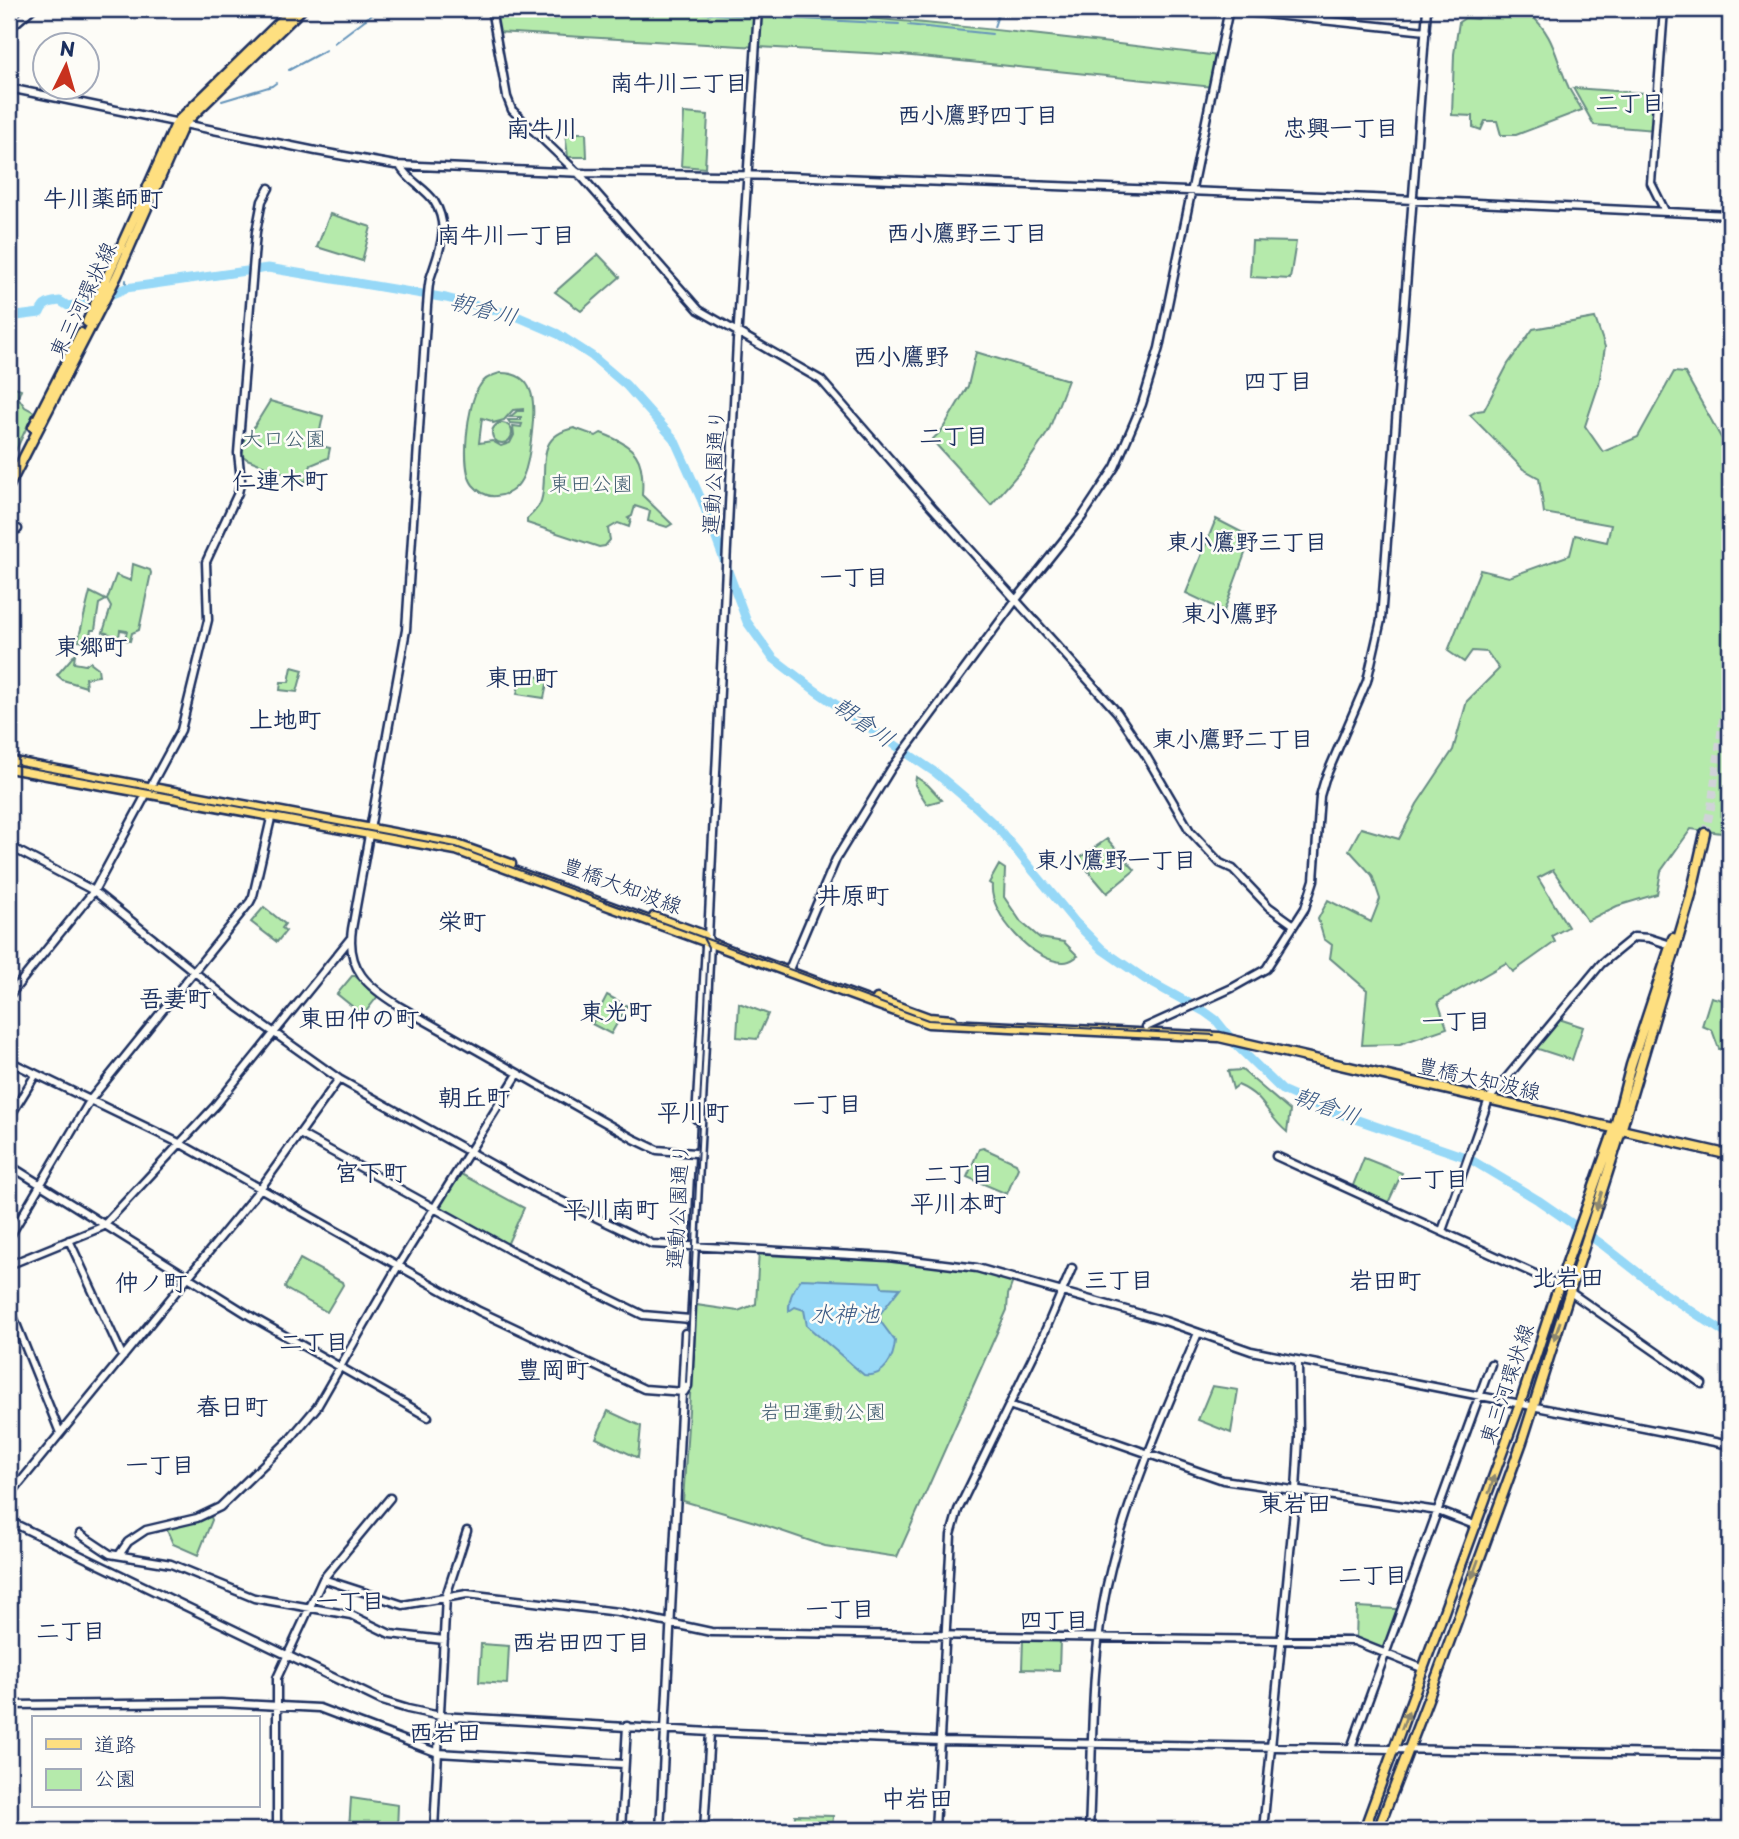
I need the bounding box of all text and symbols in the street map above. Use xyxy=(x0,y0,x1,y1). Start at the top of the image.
north arrow xyxy=(32,32,102,102)
text: N xyxy=(59,33,76,63)
district label: 南牛川二丁目 xyxy=(610,64,748,99)
district label: 二丁目 xyxy=(1596,84,1665,119)
district label: 西小鷹野四丁目 xyxy=(898,96,1059,131)
district label: 南牛川 xyxy=(506,109,578,145)
district label: 忠興一丁目 xyxy=(1284,109,1399,144)
district label: 牛川薬師町 xyxy=(43,179,163,215)
district label: 西小鷹野三丁目 xyxy=(887,214,1048,249)
district label: 南牛川一丁目 xyxy=(437,216,575,251)
street label: 東三河環状線 xyxy=(39,235,123,363)
water label: 朝倉川 xyxy=(447,282,522,333)
district label: 西小鷹野 xyxy=(853,337,949,373)
district label: 四丁目 xyxy=(1244,362,1313,397)
street label: 運動公園通り xyxy=(693,408,731,536)
district label: 二丁目 xyxy=(920,417,989,452)
park label: 大口公園 xyxy=(242,421,326,453)
district label: 仁連木町 xyxy=(232,461,328,497)
park label: 東田公園 xyxy=(549,466,633,498)
district label: 東小鷹野三丁目 xyxy=(1167,523,1328,558)
district label: 一丁目 xyxy=(820,558,889,593)
district label: 東小鷹野 xyxy=(1182,594,1278,630)
district label: 東郷町 xyxy=(55,627,127,663)
district label: 東田町 xyxy=(486,658,558,694)
water label: 朝倉川 xyxy=(827,687,903,755)
district label: 上地町 xyxy=(249,700,321,736)
district label: 東小鷹野二丁目 xyxy=(1153,720,1314,755)
district label: 東小鷹野一丁目 xyxy=(1036,841,1197,876)
street label: 豊橋大知波線 xyxy=(558,848,687,921)
district label: 井原町 xyxy=(817,876,889,912)
district label: 栄町 xyxy=(438,902,486,938)
district label: 吾妻町 xyxy=(139,979,211,1015)
district label: 東光町 xyxy=(580,992,652,1028)
district label: 東田仲の町 xyxy=(299,999,419,1035)
district label: 一丁目 xyxy=(1422,1002,1491,1037)
street label: 豊橋大知波線 xyxy=(1414,1047,1544,1107)
water label: 朝倉川 xyxy=(1289,1076,1366,1133)
district label: 朝丘町 xyxy=(438,1078,510,1114)
district label: 一丁目 xyxy=(793,1085,862,1120)
district label: 平川町 xyxy=(657,1093,729,1129)
street label: 運動公園通り xyxy=(657,1142,695,1270)
district label: 宮下町 xyxy=(335,1153,407,1189)
district label: 二丁目 xyxy=(925,1155,994,1190)
district label: 一丁目 xyxy=(1400,1160,1469,1195)
district label: 平川本町 xyxy=(910,1184,1006,1220)
district label: 平川南町 xyxy=(563,1190,659,1226)
one-way arrow xyxy=(1593,1191,1604,1212)
district label: 北岩田 xyxy=(1532,1258,1604,1294)
district label: 三丁目 xyxy=(1085,1261,1154,1296)
district label: 岩田町 xyxy=(1349,1261,1421,1297)
district label: 仲ノ町 xyxy=(115,1263,187,1299)
water label: 水神池 xyxy=(811,1295,881,1330)
street label: 東三河環状線 xyxy=(1469,1319,1541,1448)
one-way arrow xyxy=(1551,1321,1562,1342)
district label: 二丁目 xyxy=(280,1323,349,1358)
district label: 豊岡町 xyxy=(517,1350,589,1386)
district label: 春日町 xyxy=(196,1387,268,1423)
park label: 岩田運動公園 xyxy=(760,1394,886,1426)
district label: 一丁目 xyxy=(126,1446,195,1481)
one-way arrow xyxy=(1487,1473,1498,1494)
district label: 東岩田 xyxy=(1259,1484,1331,1520)
district label: 二丁目 xyxy=(1339,1556,1408,1591)
one-way arrow xyxy=(1469,1559,1480,1580)
district label: 一丁目 xyxy=(316,1582,385,1617)
district label: 一丁目 xyxy=(806,1590,875,1625)
district label: 四丁目 xyxy=(1020,1601,1089,1636)
district label: 二丁目 xyxy=(37,1612,106,1647)
district label: 西岩田四丁目 xyxy=(512,1623,650,1658)
one-way arrow xyxy=(1399,1710,1410,1731)
district label: 西岩田 xyxy=(409,1713,481,1749)
legend xyxy=(32,1716,259,1808)
text: 道路 xyxy=(94,1727,136,1759)
text: 公園 xyxy=(94,1761,136,1793)
district label: 中岩田 xyxy=(881,1779,953,1815)

